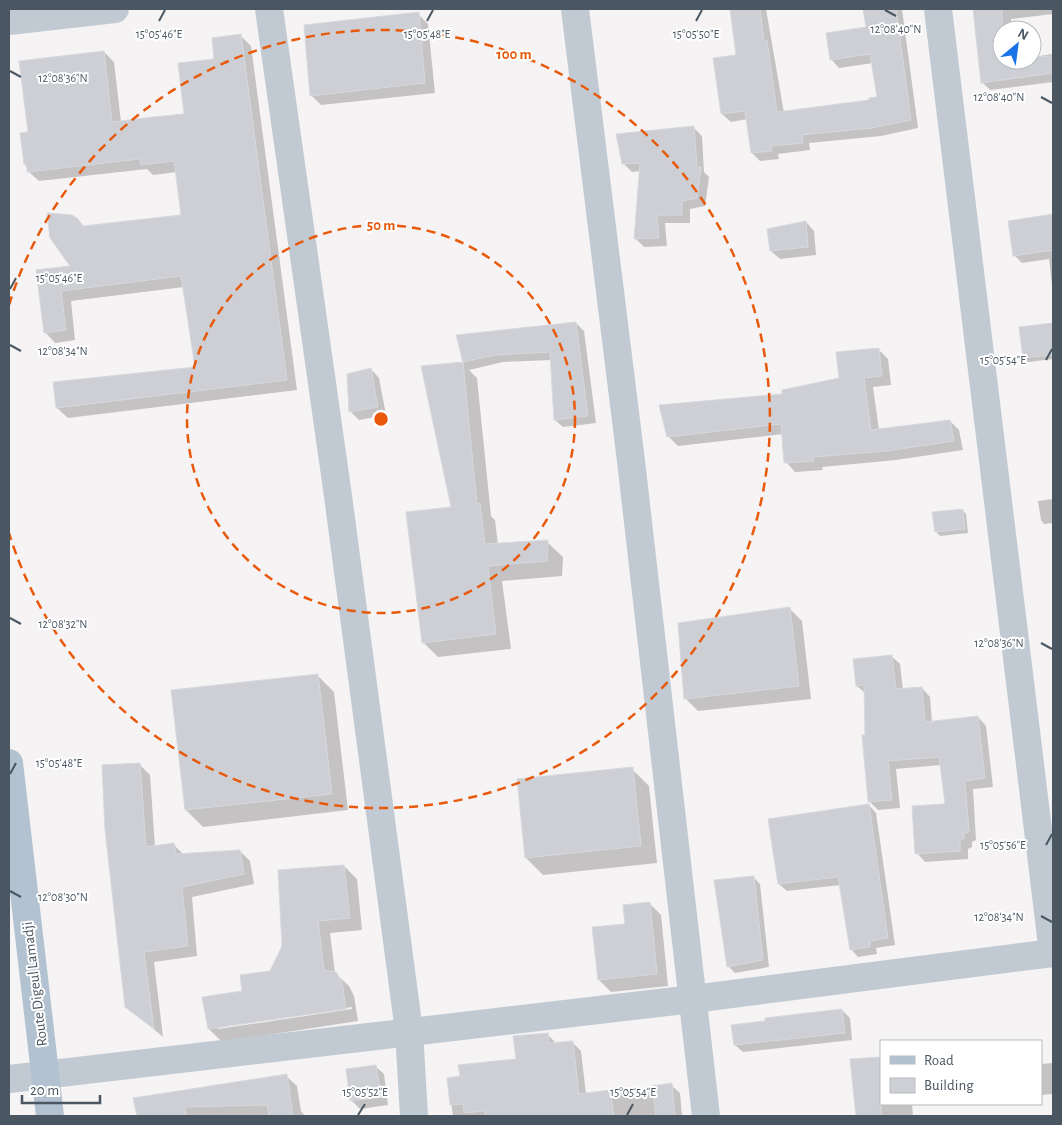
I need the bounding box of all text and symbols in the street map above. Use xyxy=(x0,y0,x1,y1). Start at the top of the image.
north arrow xyxy=(992,20,1042,70)
text: 12°08'40"N xyxy=(871,23,921,35)
text: N xyxy=(1015,26,1030,43)
text: 15°05'46"E xyxy=(136,28,182,40)
text: 15°05'48"E xyxy=(404,28,451,40)
text: 15°05'50"E xyxy=(673,28,719,40)
text: 100 m xyxy=(496,47,532,62)
text: 12°08'36"N xyxy=(38,72,88,84)
text: 12°08'40"N xyxy=(974,91,1024,103)
text: 50 m xyxy=(367,218,395,233)
text: 15°05'46"E xyxy=(36,272,82,284)
text: 12°08'34"N xyxy=(38,345,88,357)
text: 15°05'54"E xyxy=(980,354,1026,366)
centre of rings xyxy=(372,410,390,428)
text: 12°08'32"N xyxy=(38,618,88,630)
text: 12°08'36"N xyxy=(974,637,1024,649)
text: 15°05'48"E xyxy=(36,757,83,769)
text: 15°05'56"E xyxy=(980,839,1026,851)
text: 12°08'30"N xyxy=(38,891,88,903)
text: 12°08'34"N xyxy=(974,911,1024,923)
street label: Route Digeul Lamadji xyxy=(20,921,50,1047)
legend xyxy=(880,1040,1042,1105)
text: Road xyxy=(924,1053,954,1068)
scale bar xyxy=(22,1072,100,1104)
text: Building xyxy=(924,1078,974,1093)
text: 20 m xyxy=(30,1083,59,1098)
text: 15°05'52"E xyxy=(342,1086,388,1098)
text: 15°05'54"E xyxy=(610,1086,656,1098)

